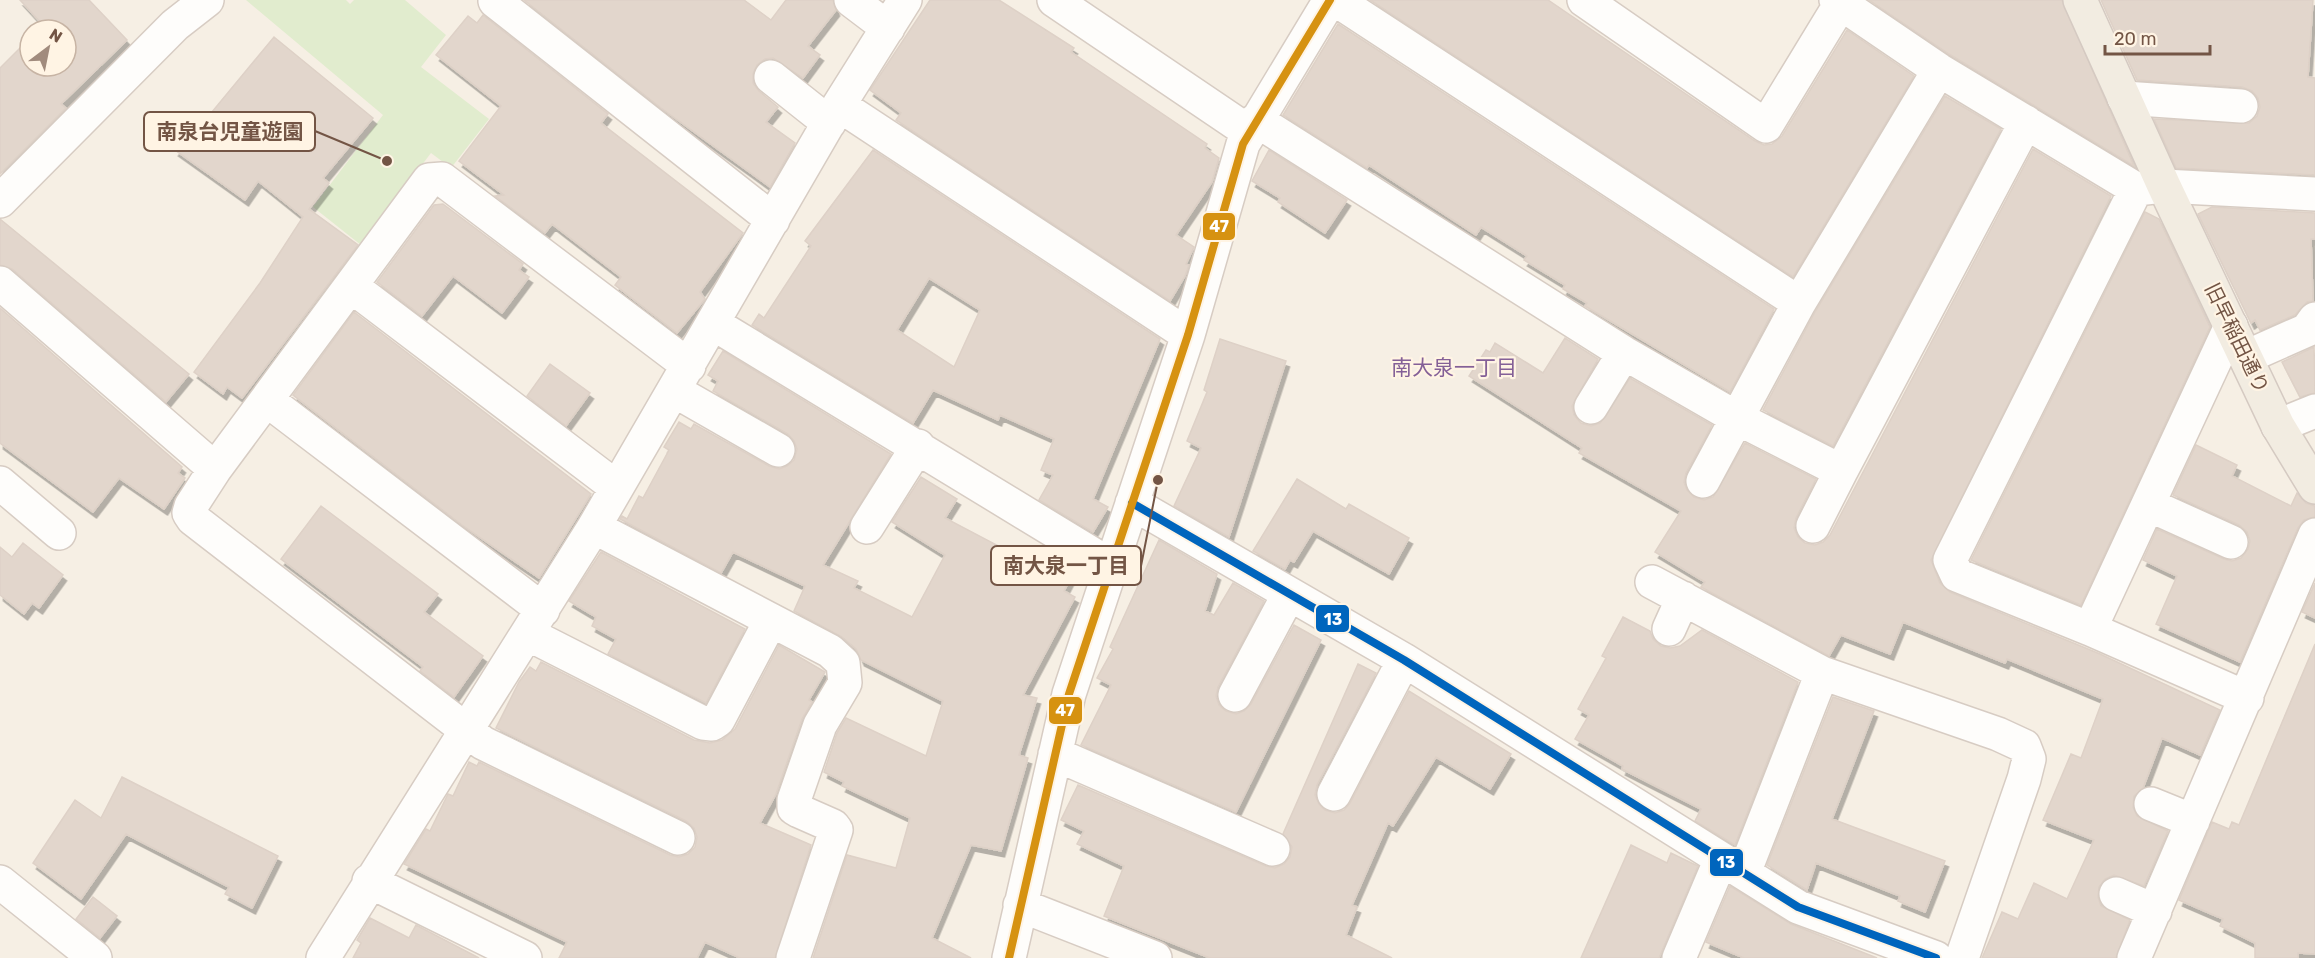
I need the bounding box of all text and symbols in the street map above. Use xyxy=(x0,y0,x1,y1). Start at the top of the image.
north arrow xyxy=(18,18,78,78)
scale bar xyxy=(2105,18,2210,56)
text: N xyxy=(46,25,66,47)
text: 20 m xyxy=(2114,28,2156,50)
callout: 南泉台児童遊園 xyxy=(144,112,315,151)
text: 南泉台児童遊園 xyxy=(157,119,304,144)
line badge: 47 xyxy=(1202,212,1236,241)
text: 47 xyxy=(1209,217,1229,236)
street label: 旧早稲田通り xyxy=(2200,279,2274,397)
district label: 南大泉一丁目 xyxy=(1391,355,1517,380)
callout: 南大泉一丁目 xyxy=(991,546,1141,585)
text: 南大泉一丁目 xyxy=(1003,553,1129,578)
line badge: 13 xyxy=(1315,604,1350,633)
text: 13 xyxy=(1324,610,1342,629)
line badge: 47 xyxy=(1048,696,1083,725)
text: 47 xyxy=(1055,701,1075,720)
line badge: 13 xyxy=(1709,848,1744,877)
text: 13 xyxy=(1717,853,1735,872)

